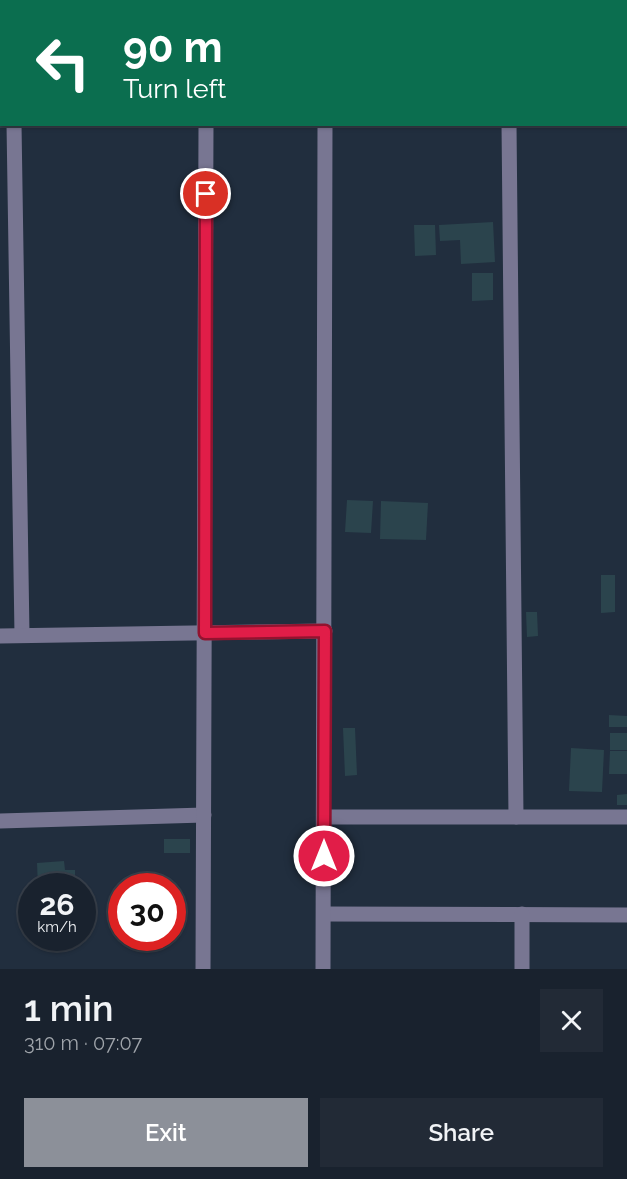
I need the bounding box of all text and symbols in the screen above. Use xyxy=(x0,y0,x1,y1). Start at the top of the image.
text: 90 m xyxy=(123,23,223,72)
icon: left xyxy=(24,24,102,102)
text: Turn left xyxy=(123,73,226,104)
pin xyxy=(180,168,231,219)
icon: arrive xyxy=(189,177,222,210)
position arrow xyxy=(292,824,356,888)
speed limit sign: 30 xyxy=(108,873,186,951)
text: 26 xyxy=(39,887,75,922)
text: km/h xyxy=(37,918,77,936)
text: 1 min xyxy=(24,987,113,1029)
button: close xyxy=(540,989,603,1052)
text: 310 m · 07:07 xyxy=(24,1031,142,1055)
button: Exit xyxy=(24,1098,308,1167)
button: Share xyxy=(320,1098,603,1167)

